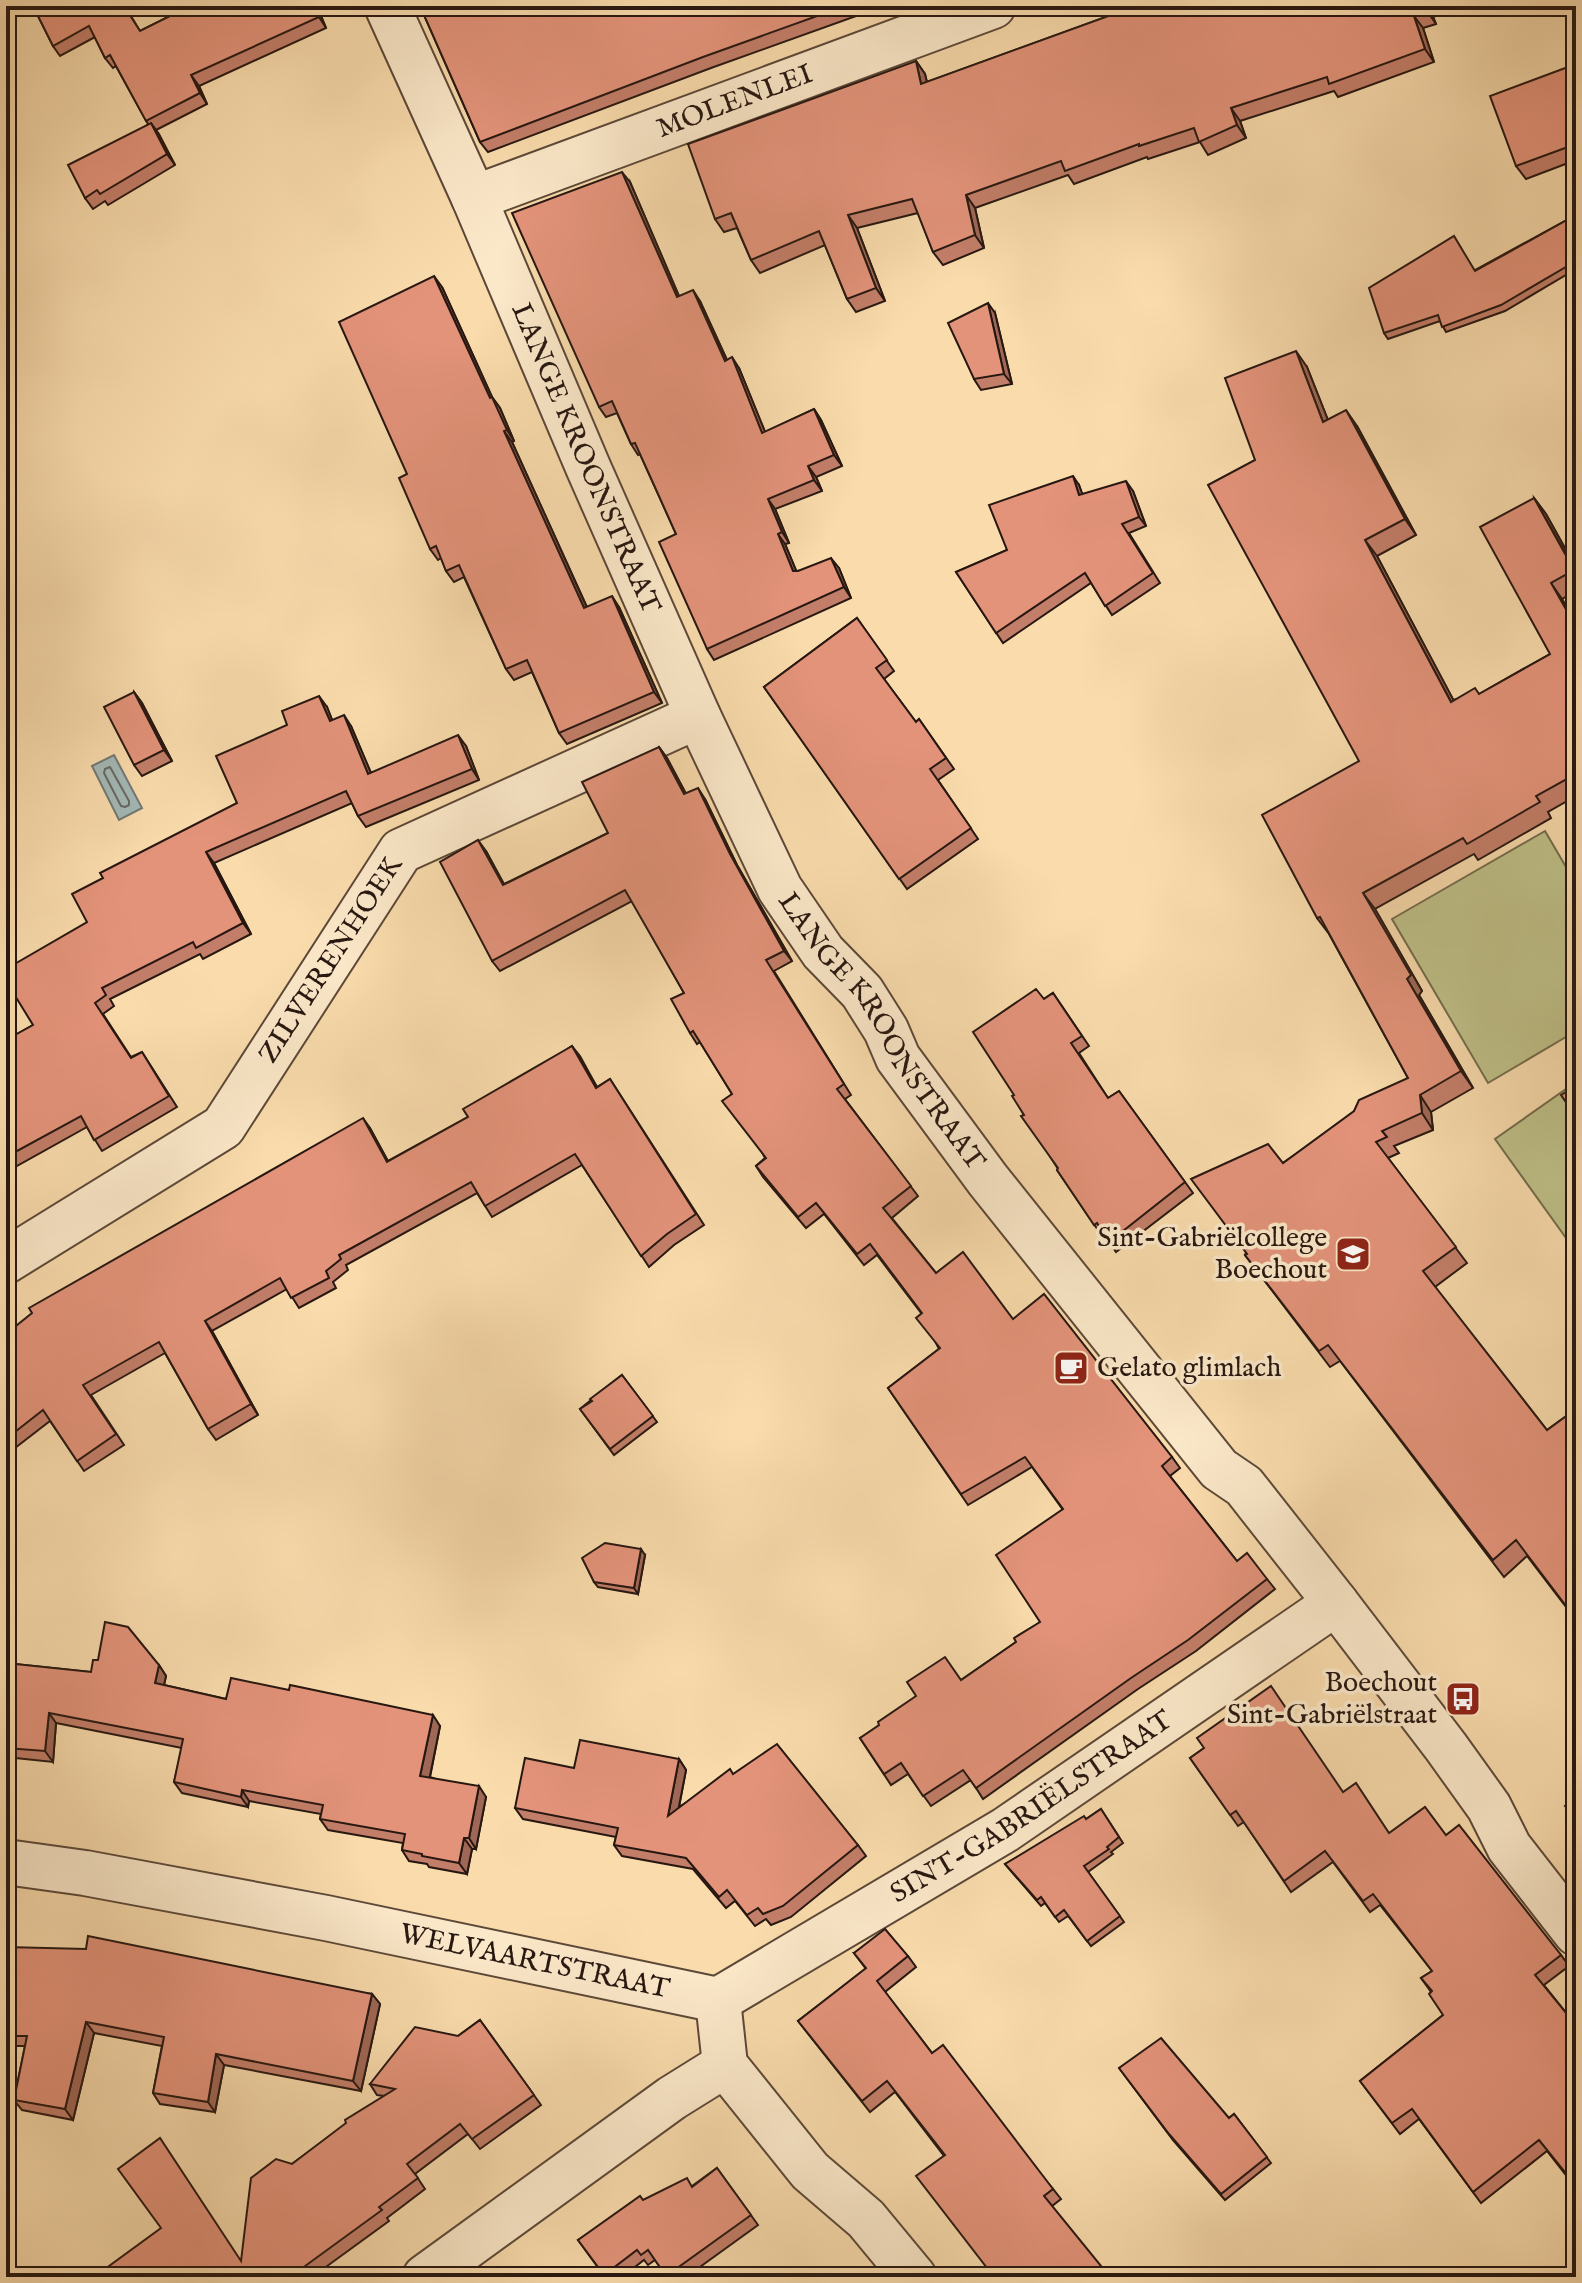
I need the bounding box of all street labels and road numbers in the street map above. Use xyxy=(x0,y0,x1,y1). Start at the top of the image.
street label: MOLENLEI xyxy=(652,57,818,146)
street label: LANGE KROONSTRAAT xyxy=(503,298,668,620)
street label: ZILVERENHOEK xyxy=(251,849,411,1070)
street label: LANGE KROONSTRAAT xyxy=(770,886,993,1178)
street label: SINT-GABRIËLSTRAAT xyxy=(884,1703,1180,1911)
street label: WELVAARTSTRAAT xyxy=(397,1916,673,2007)

